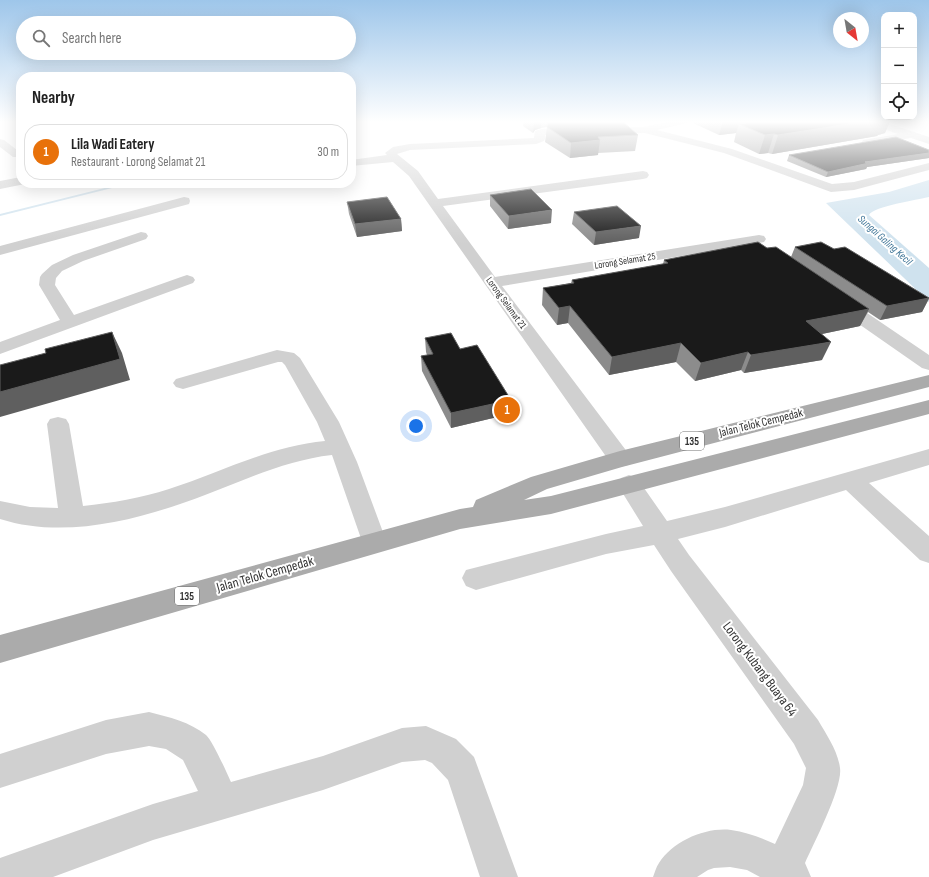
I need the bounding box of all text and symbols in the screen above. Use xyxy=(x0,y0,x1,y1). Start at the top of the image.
north arrow xyxy=(833,12,869,48)
map controls xyxy=(881,12,917,120)
button: + xyxy=(881,12,917,48)
search box xyxy=(16,16,356,60)
icon: search xyxy=(30,27,52,49)
text: Search here xyxy=(62,29,122,48)
button: − xyxy=(881,48,917,84)
button: locate xyxy=(881,84,917,120)
text: Nearby xyxy=(32,88,75,108)
text: Lila Wadi Eatery xyxy=(71,135,154,154)
text: 1 xyxy=(43,144,49,160)
text: 30 m xyxy=(317,144,339,160)
text: Restaurant · Lorong Selamat 21 xyxy=(71,154,205,170)
water label: Sungai Galing Kecil xyxy=(855,212,916,268)
street label: Lorong Selamat 25 xyxy=(594,250,656,272)
street label: Lorong Selamat 21 xyxy=(483,275,529,332)
pin: 1 xyxy=(494,395,520,425)
street label: Jalan Telok Cempedak xyxy=(717,405,805,441)
your location xyxy=(406,416,426,436)
road number: 135 xyxy=(680,432,704,450)
street label: Jalan Telok Cempedak xyxy=(214,552,316,596)
road number: 135 xyxy=(175,587,199,605)
street label: Lorong Kubang Buaya 64 xyxy=(719,618,801,720)

